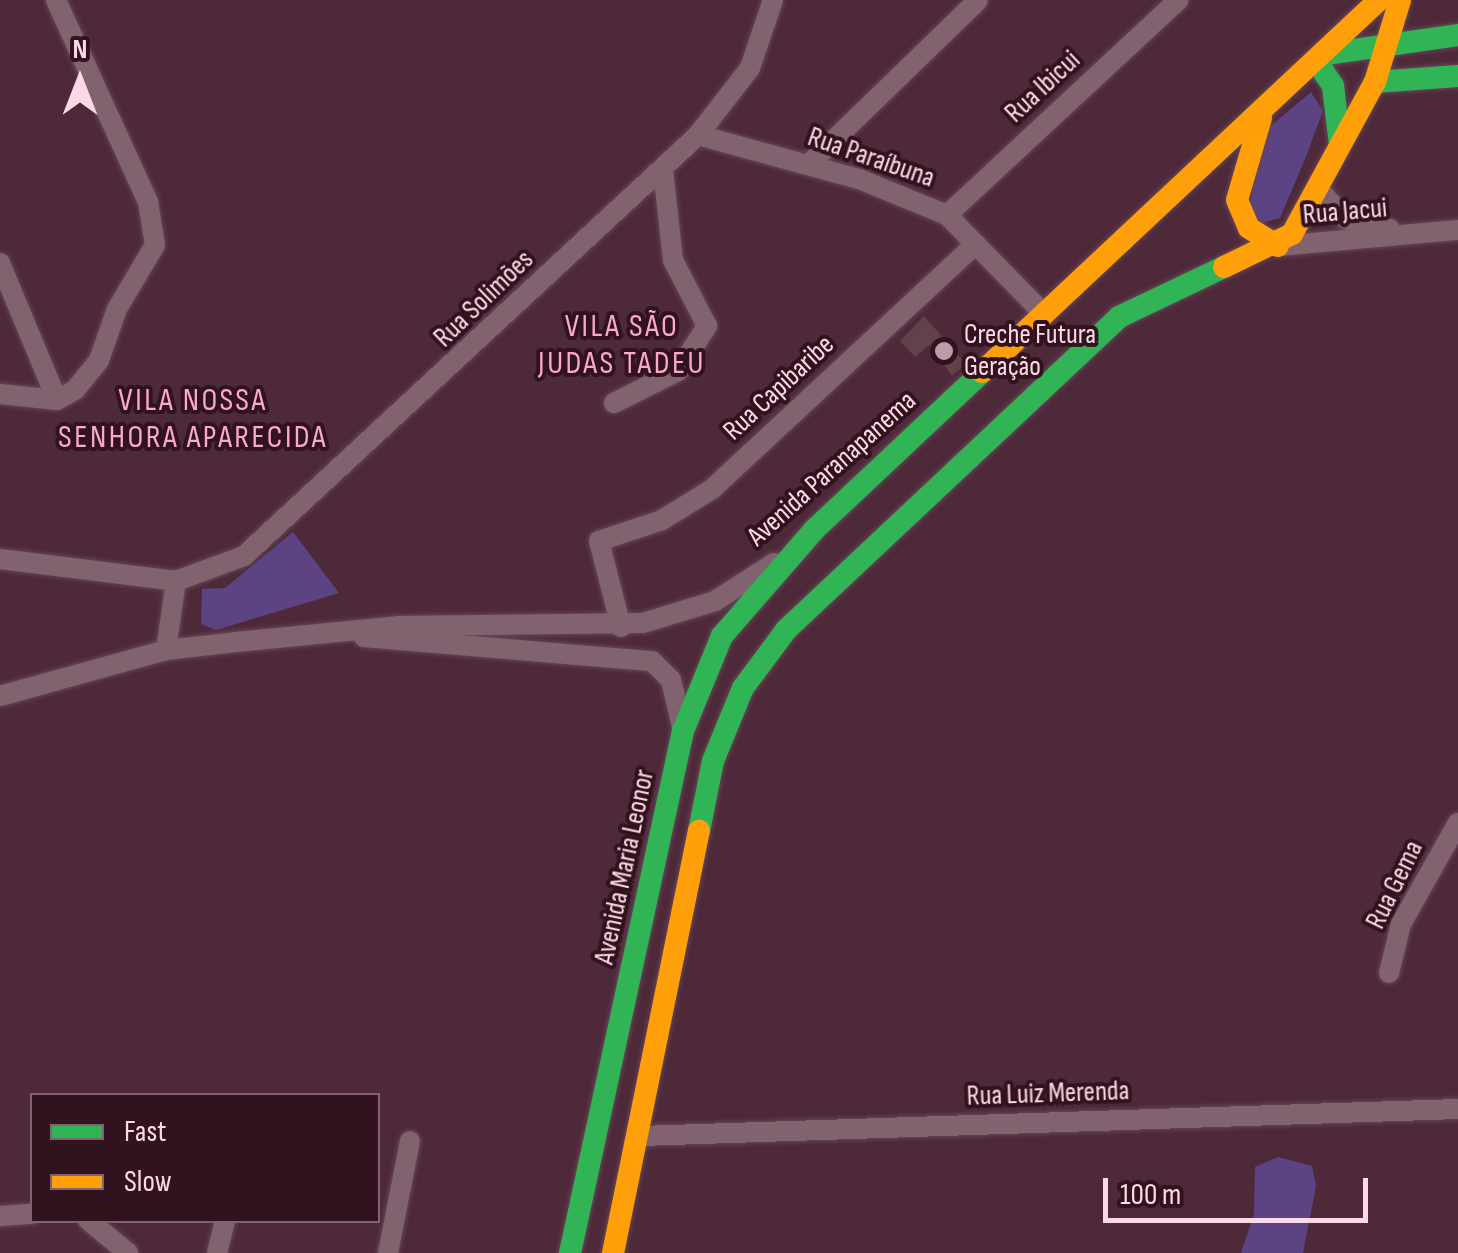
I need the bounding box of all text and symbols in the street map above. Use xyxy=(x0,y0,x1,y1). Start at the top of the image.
north arrow xyxy=(30,30,130,130)
text: N xyxy=(73,33,87,66)
street label: Rua Ibicui xyxy=(998,44,1088,130)
street label: Rua Paraíbuna xyxy=(803,121,939,195)
street label: Rua Jacui xyxy=(1301,192,1389,232)
street label: Rua Solimões xyxy=(427,243,541,355)
district label: VILA SÃO JUDAS TADEU xyxy=(538,309,706,384)
place label: Creche Futura Geração xyxy=(964,318,1096,384)
street label: Rua Capibaribe xyxy=(717,328,841,448)
marker: Creche Futura Geração xyxy=(933,340,955,362)
district label: VILA NOSSA SENHORA APARECIDA xyxy=(58,383,328,458)
street label: Avenida Paranapanema xyxy=(741,384,923,554)
street label: Avenida Maria Leonor xyxy=(588,767,662,967)
street label: Rua Gema xyxy=(1359,835,1431,935)
street label: Rua Luiz Merenda xyxy=(966,1074,1130,1114)
legend xyxy=(30,1093,380,1223)
text: Fast xyxy=(124,1114,166,1150)
scale bar xyxy=(1108,1158,1373,1220)
text: Slow xyxy=(124,1164,172,1200)
text: 100 m xyxy=(1120,1177,1181,1213)

